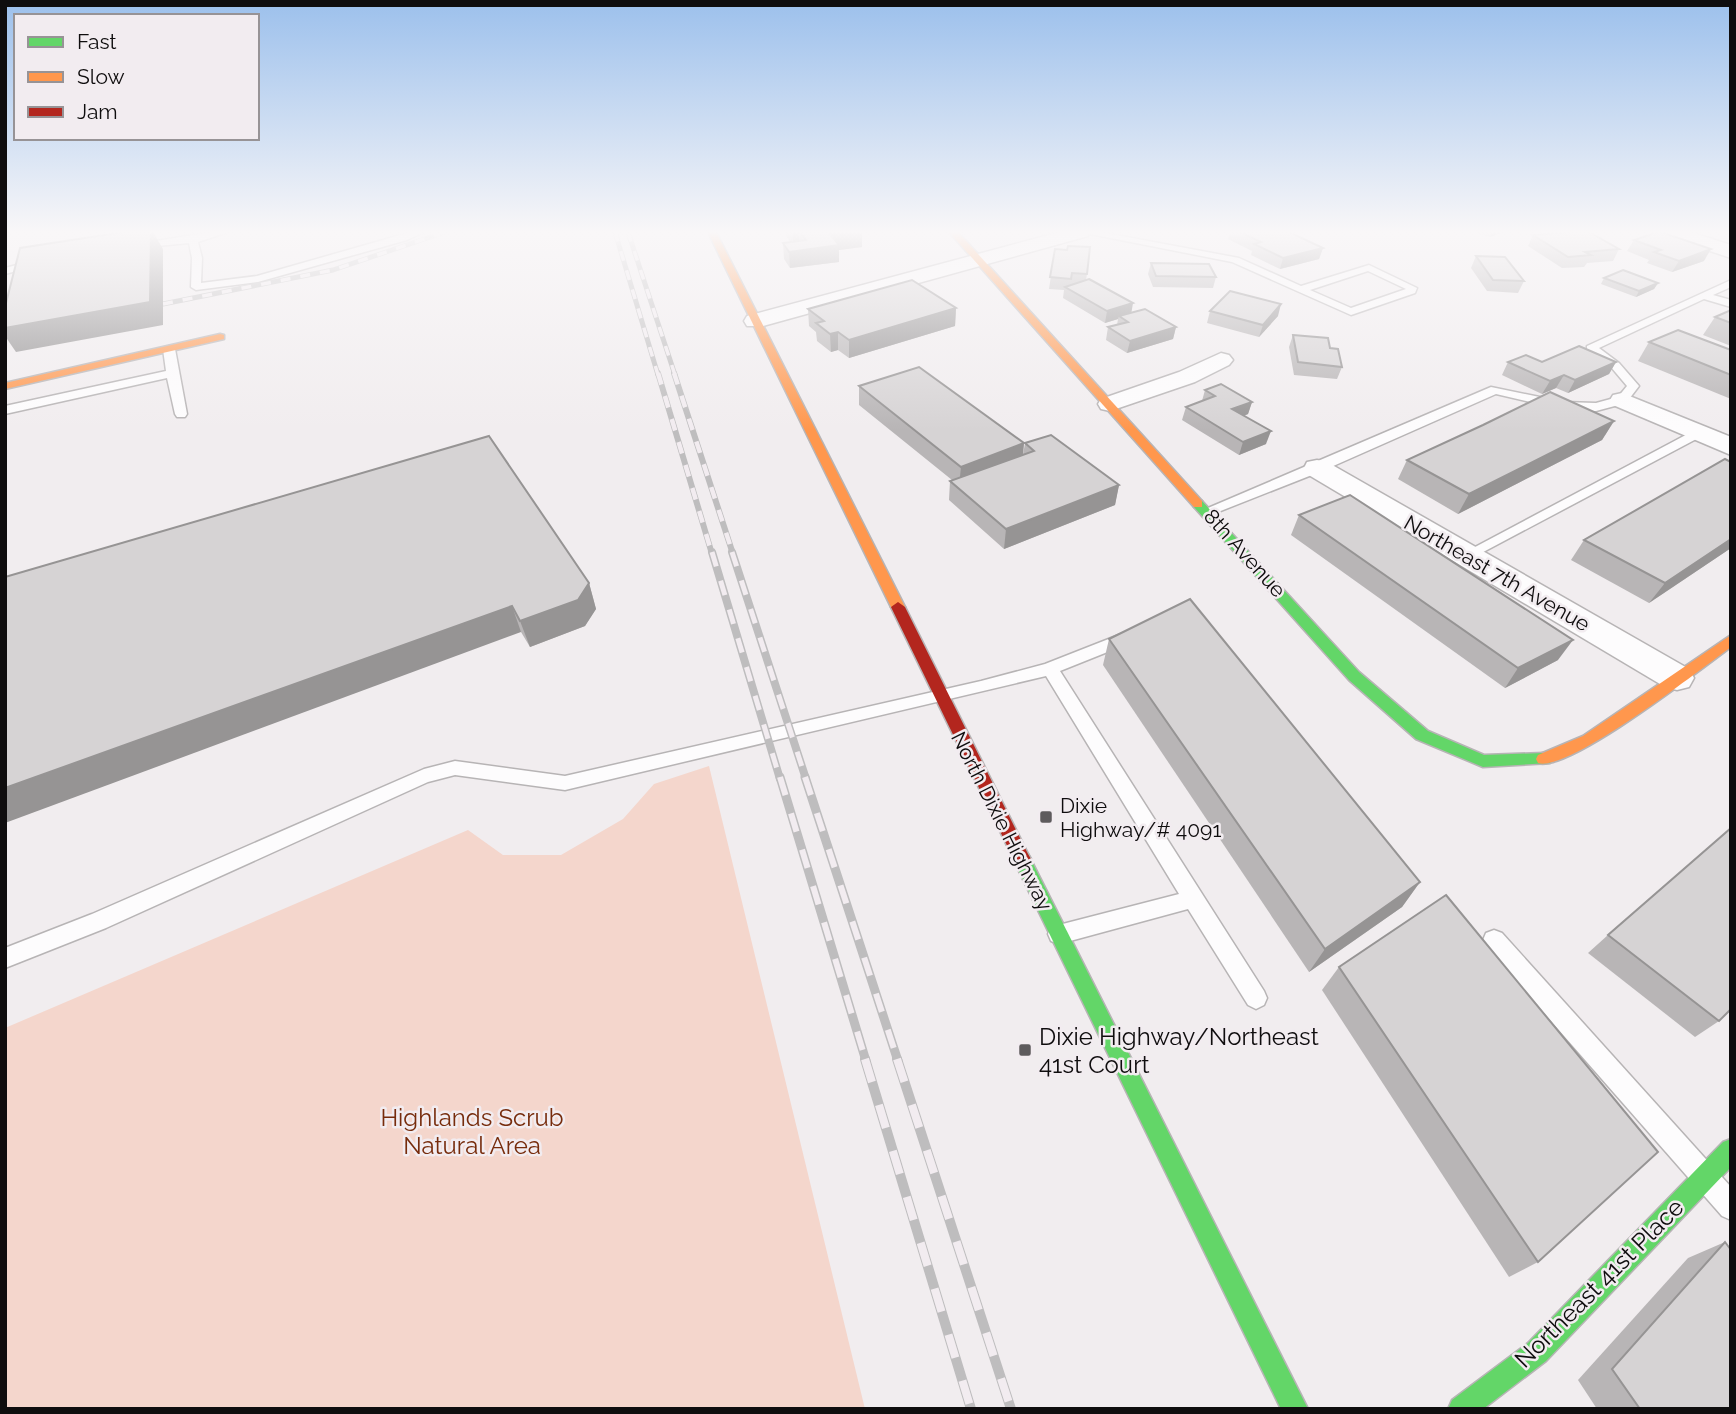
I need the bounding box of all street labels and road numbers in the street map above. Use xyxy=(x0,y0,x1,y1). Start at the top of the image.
street label: 8th Avenue xyxy=(1199,504,1291,602)
street label: Northeast 7th Avenue xyxy=(1400,510,1594,636)
street label: North Dixie Highway xyxy=(946,727,1058,915)
street label: Northeast 41st Place xyxy=(1509,1193,1689,1373)

